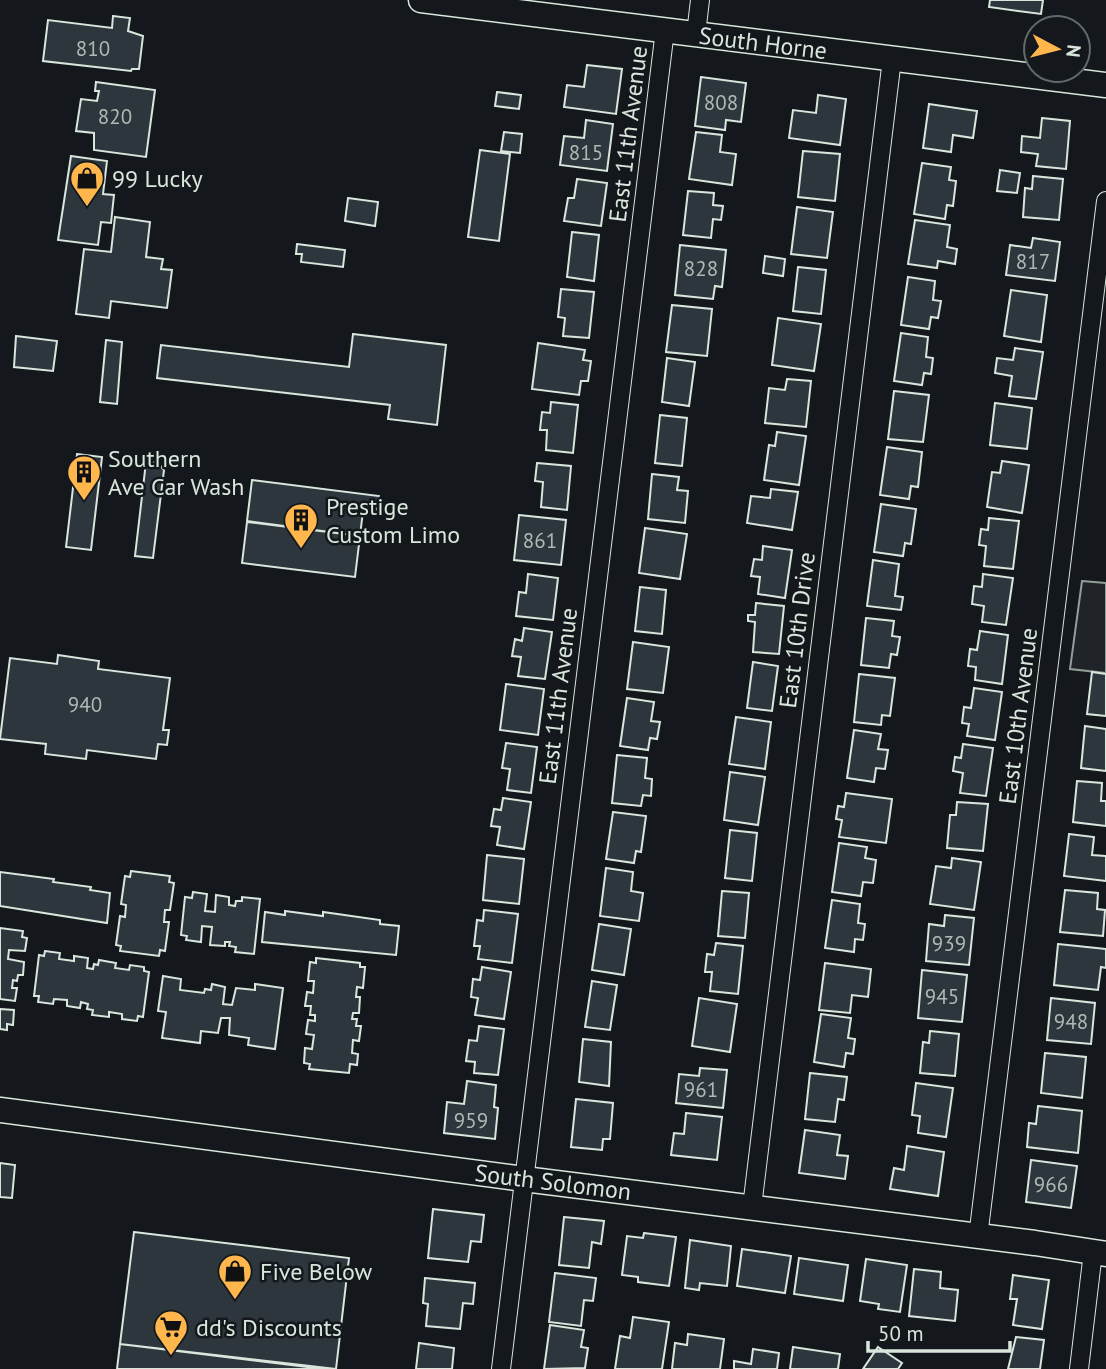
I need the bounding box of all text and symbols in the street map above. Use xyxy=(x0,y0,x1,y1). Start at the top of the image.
north arrow xyxy=(1022,14,1092,84)
street label: South Horne xyxy=(697,20,829,66)
house number: 810 xyxy=(76,35,110,62)
text: N xyxy=(1061,43,1087,59)
street label: East 11th Avenue xyxy=(602,44,654,224)
house number: 808 xyxy=(704,89,738,116)
house number: 820 xyxy=(98,103,132,130)
house number: 815 xyxy=(569,139,603,166)
shop icon: 99 Lucky xyxy=(68,159,106,208)
place label: 99 Lucky xyxy=(112,163,203,194)
house number: 817 xyxy=(1016,248,1050,275)
house number: 828 xyxy=(684,255,718,282)
place label: Southern Ave Car Wash xyxy=(108,443,244,502)
building icon: Southern Ave Car Wash xyxy=(65,453,103,502)
place label: Prestige Custom Limo xyxy=(326,491,460,550)
building icon: Prestige Custom Limo xyxy=(282,501,320,550)
house number: 861 xyxy=(523,527,557,554)
street label: East 10th Drive xyxy=(772,550,822,710)
street label: East 11th Avenue xyxy=(532,606,584,786)
street label: East 10th Avenue xyxy=(992,626,1044,806)
house number: 940 xyxy=(68,691,102,718)
house number: 939 xyxy=(932,930,966,957)
house number: 945 xyxy=(925,983,959,1010)
house number: 948 xyxy=(1054,1008,1088,1035)
house number: 961 xyxy=(684,1076,718,1103)
house number: 959 xyxy=(454,1107,488,1134)
street label: South Solomon xyxy=(473,1157,633,1207)
house number: 966 xyxy=(1034,1171,1068,1198)
shop icon: Five Below xyxy=(216,1252,254,1301)
place label: Five Below xyxy=(260,1256,373,1287)
supermarket icon: dd's Discounts xyxy=(152,1308,190,1357)
scale bar xyxy=(868,1310,1010,1354)
place label: dd's Discounts xyxy=(196,1312,342,1343)
text: 50 m xyxy=(878,1320,924,1347)

